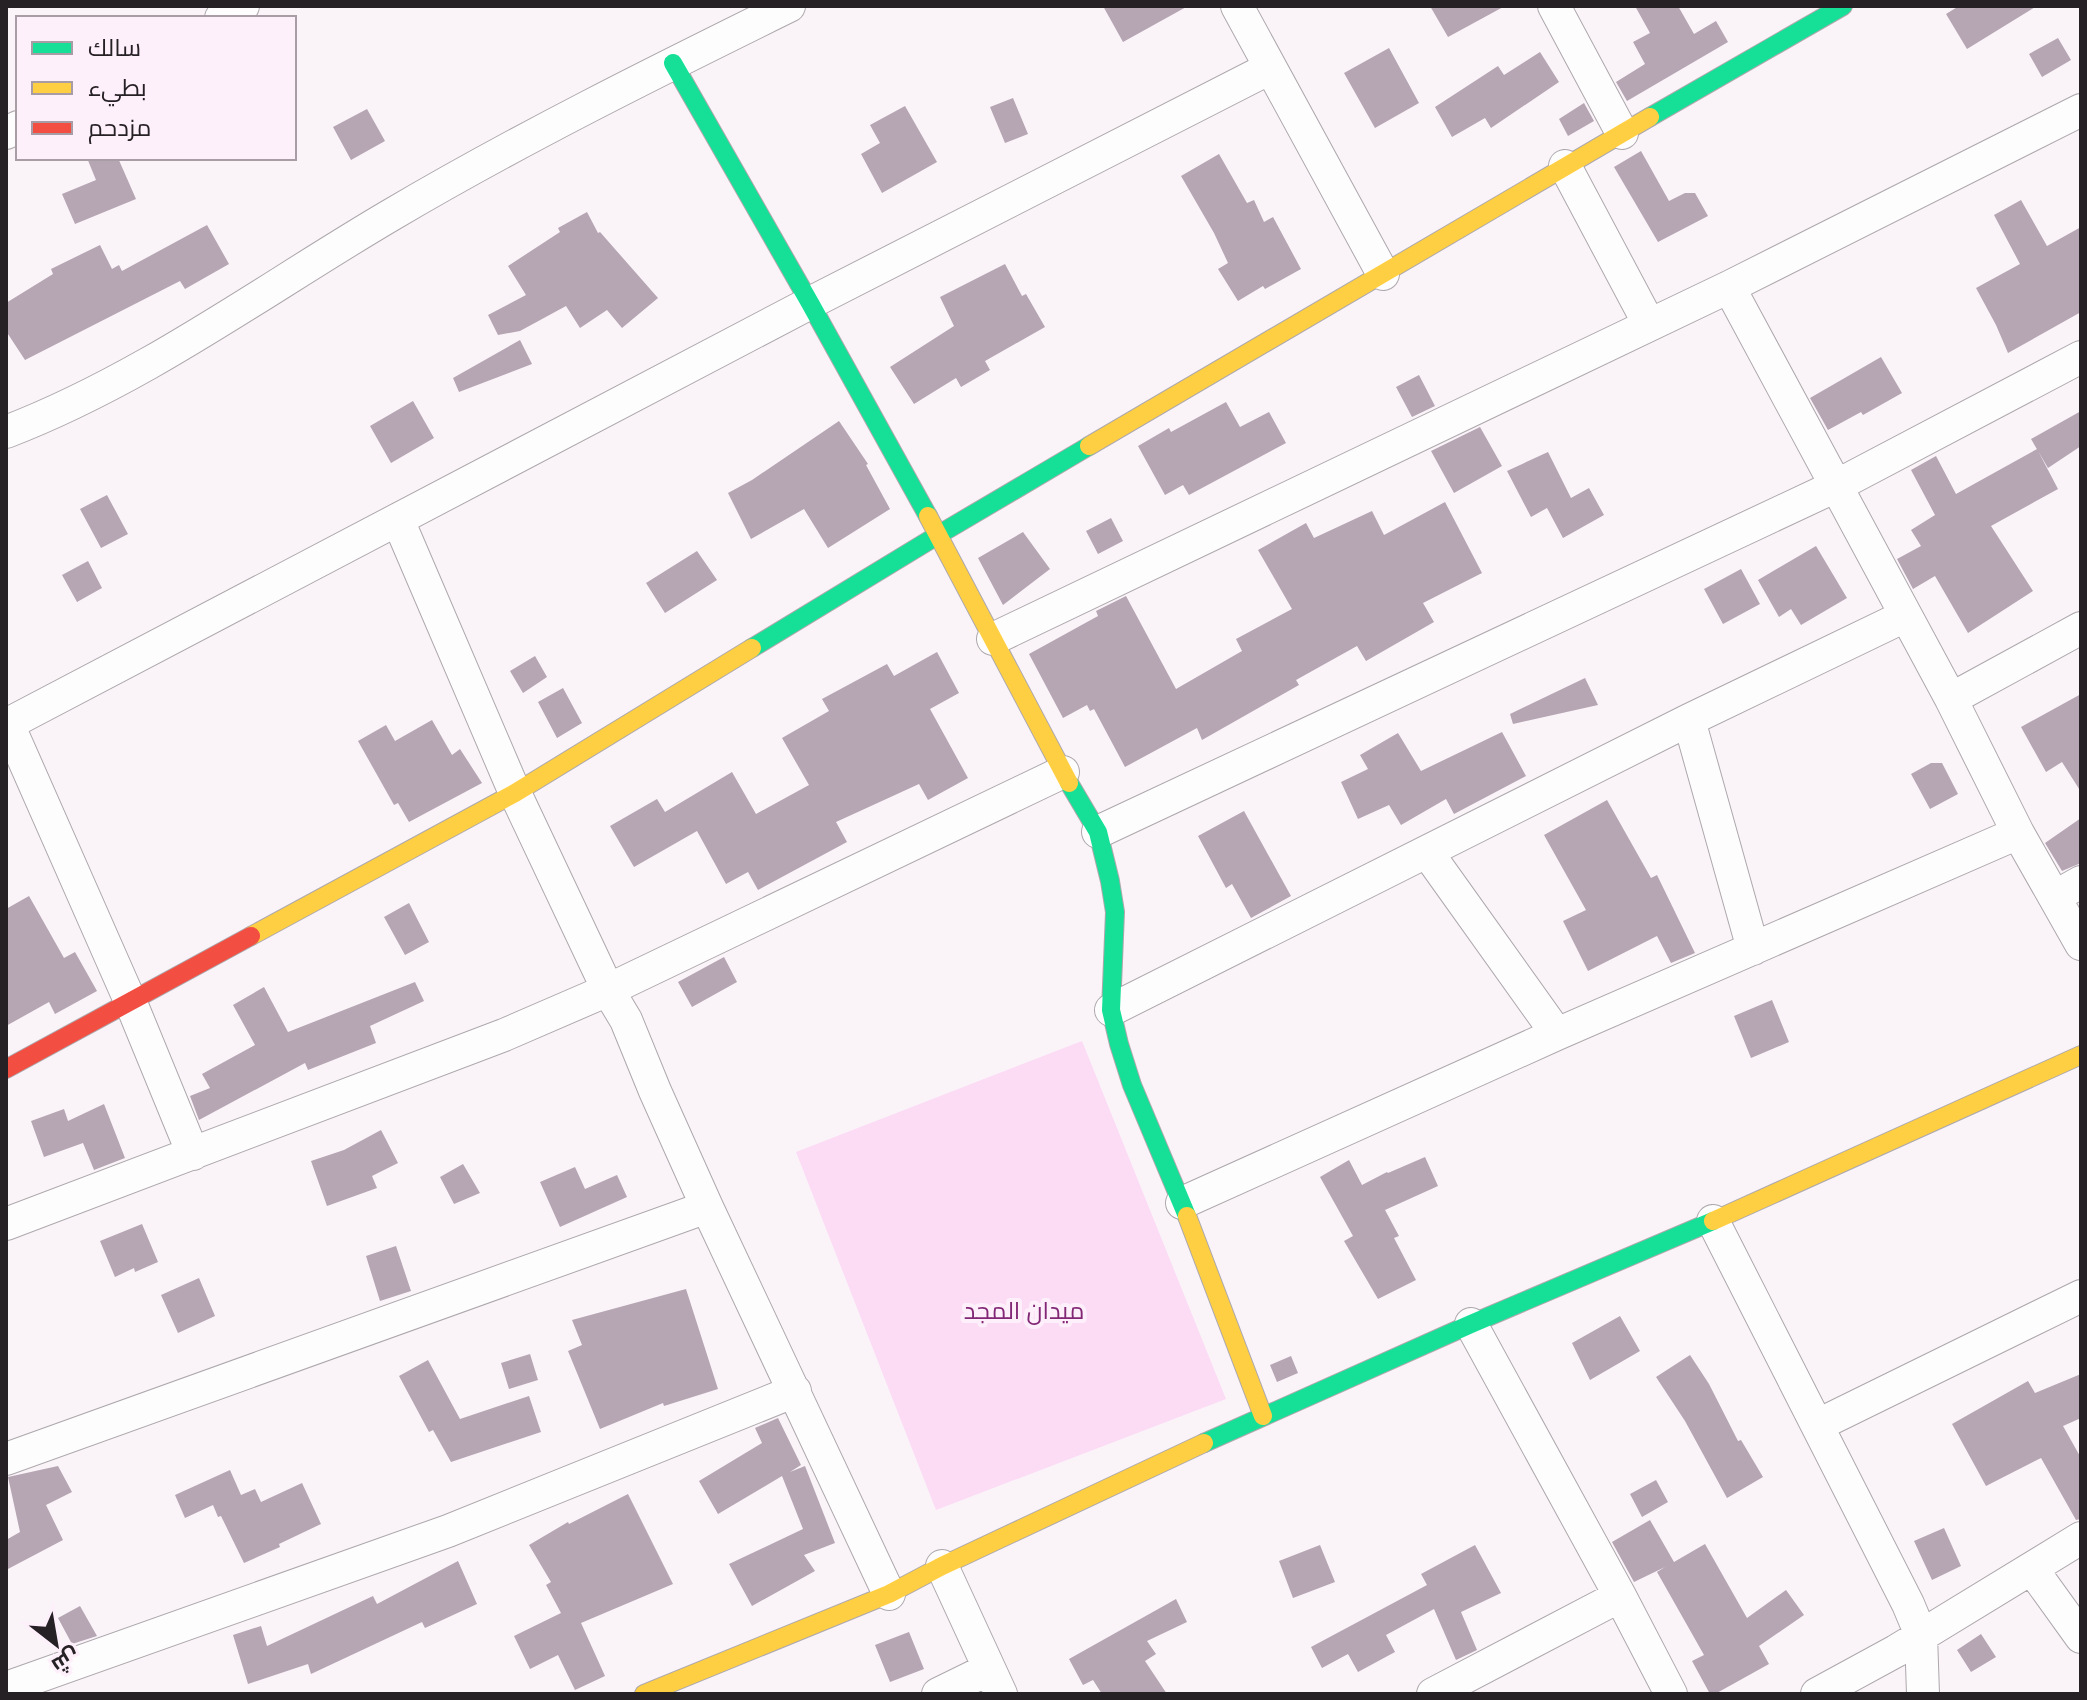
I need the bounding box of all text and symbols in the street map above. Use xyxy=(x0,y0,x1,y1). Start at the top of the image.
legend xyxy=(16,16,296,160)
text: سالك xyxy=(88,33,141,62)
text: بطيء xyxy=(88,73,147,107)
text: مزدحم xyxy=(88,113,151,144)
park label: ميدان المجد xyxy=(964,1296,1084,1325)
north arrow xyxy=(16,1604,96,1684)
text: ش xyxy=(47,1642,85,1680)

